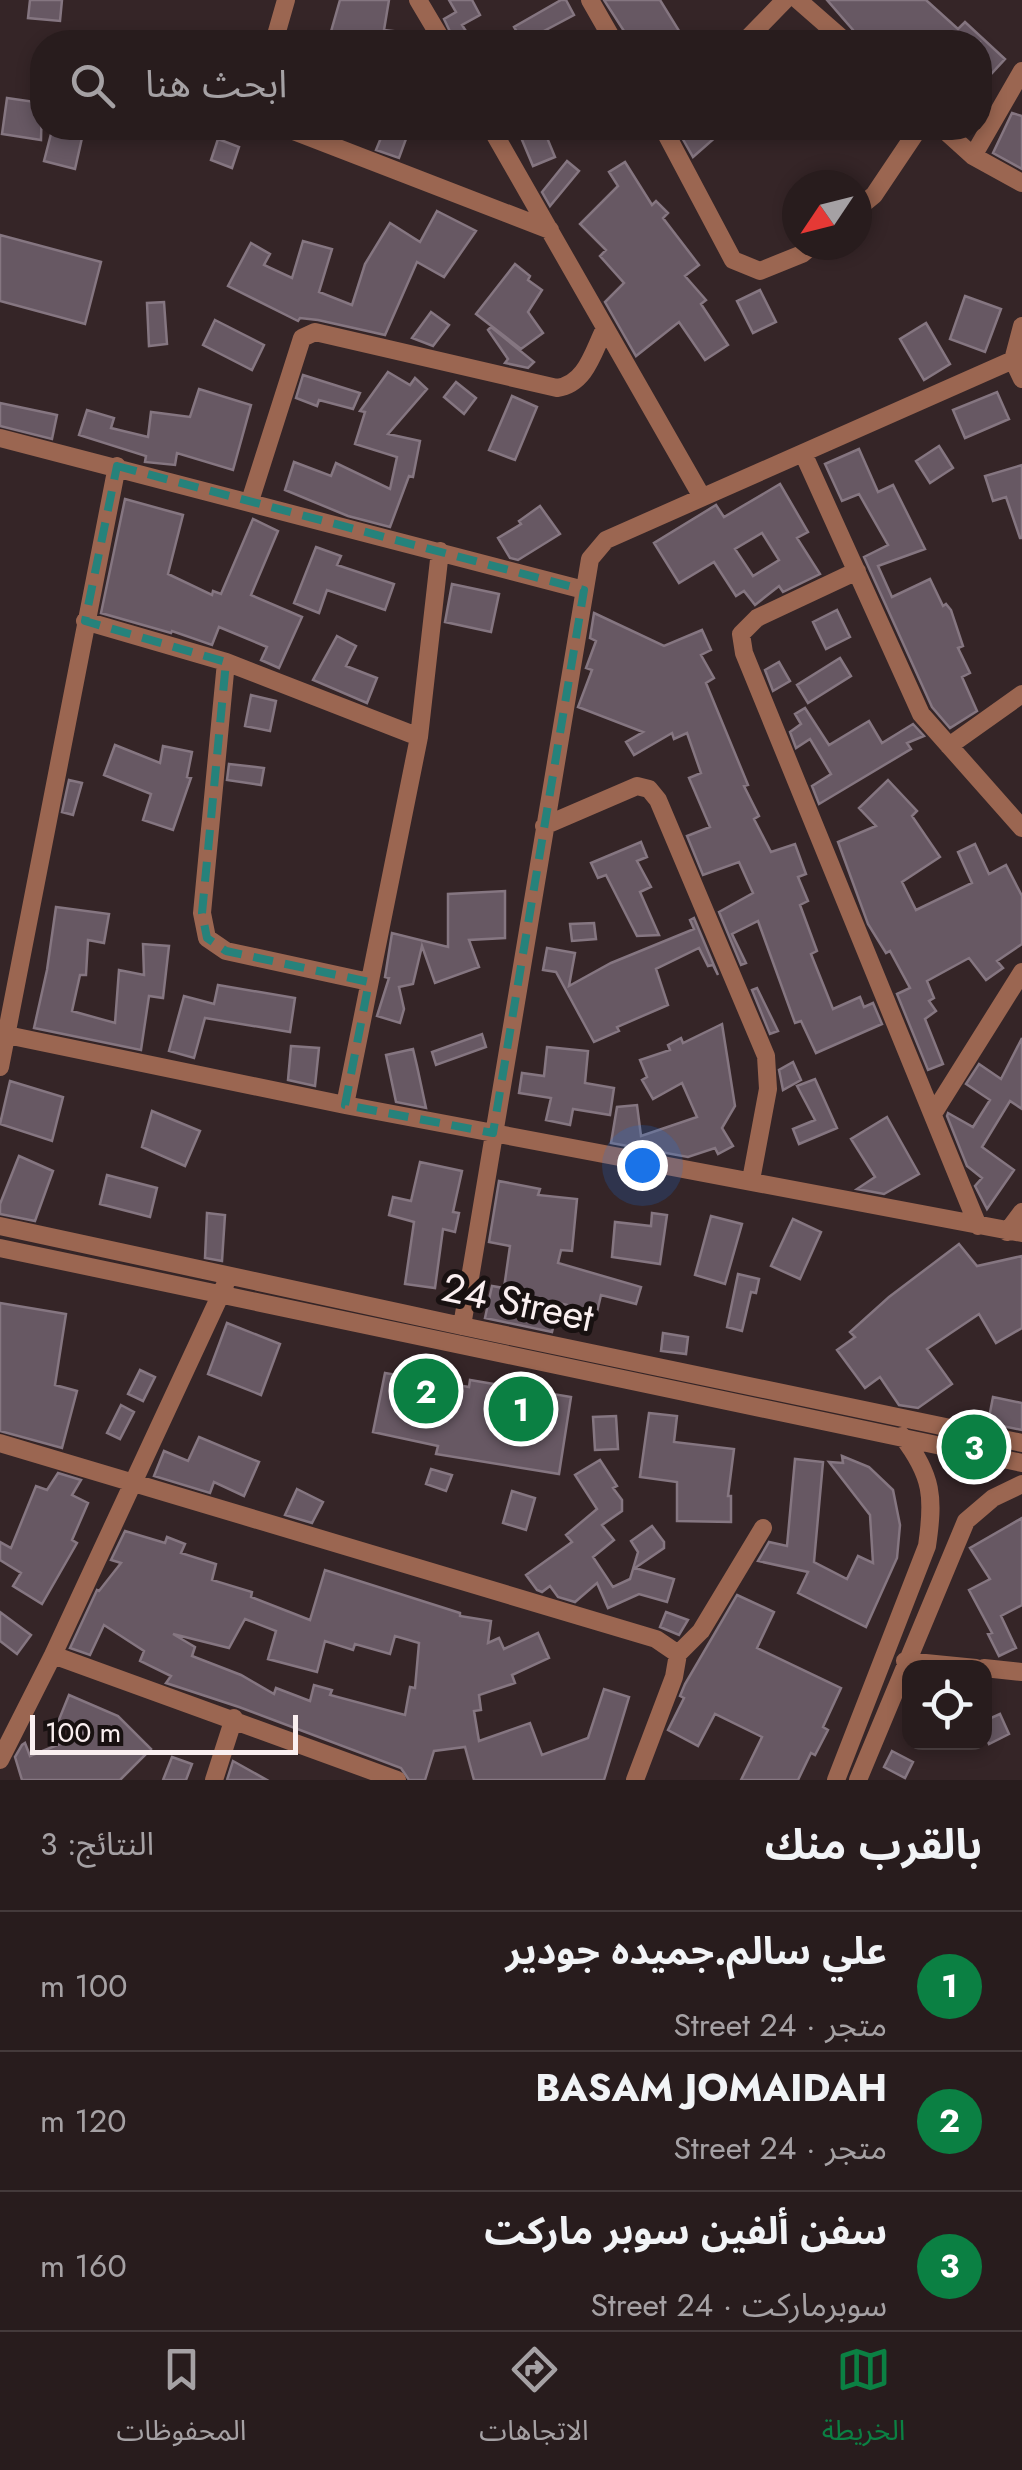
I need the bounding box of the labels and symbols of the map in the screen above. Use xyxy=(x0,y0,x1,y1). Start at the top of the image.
north arrow xyxy=(782,170,872,260)
your location xyxy=(617,1140,668,1191)
street label: 24 Street xyxy=(437,1258,599,1346)
pin: 2 xyxy=(394,1354,458,1428)
pin: 1 xyxy=(488,1372,554,1446)
pin: 3 xyxy=(942,1410,1006,1484)
scale bar xyxy=(30,1710,298,1754)

